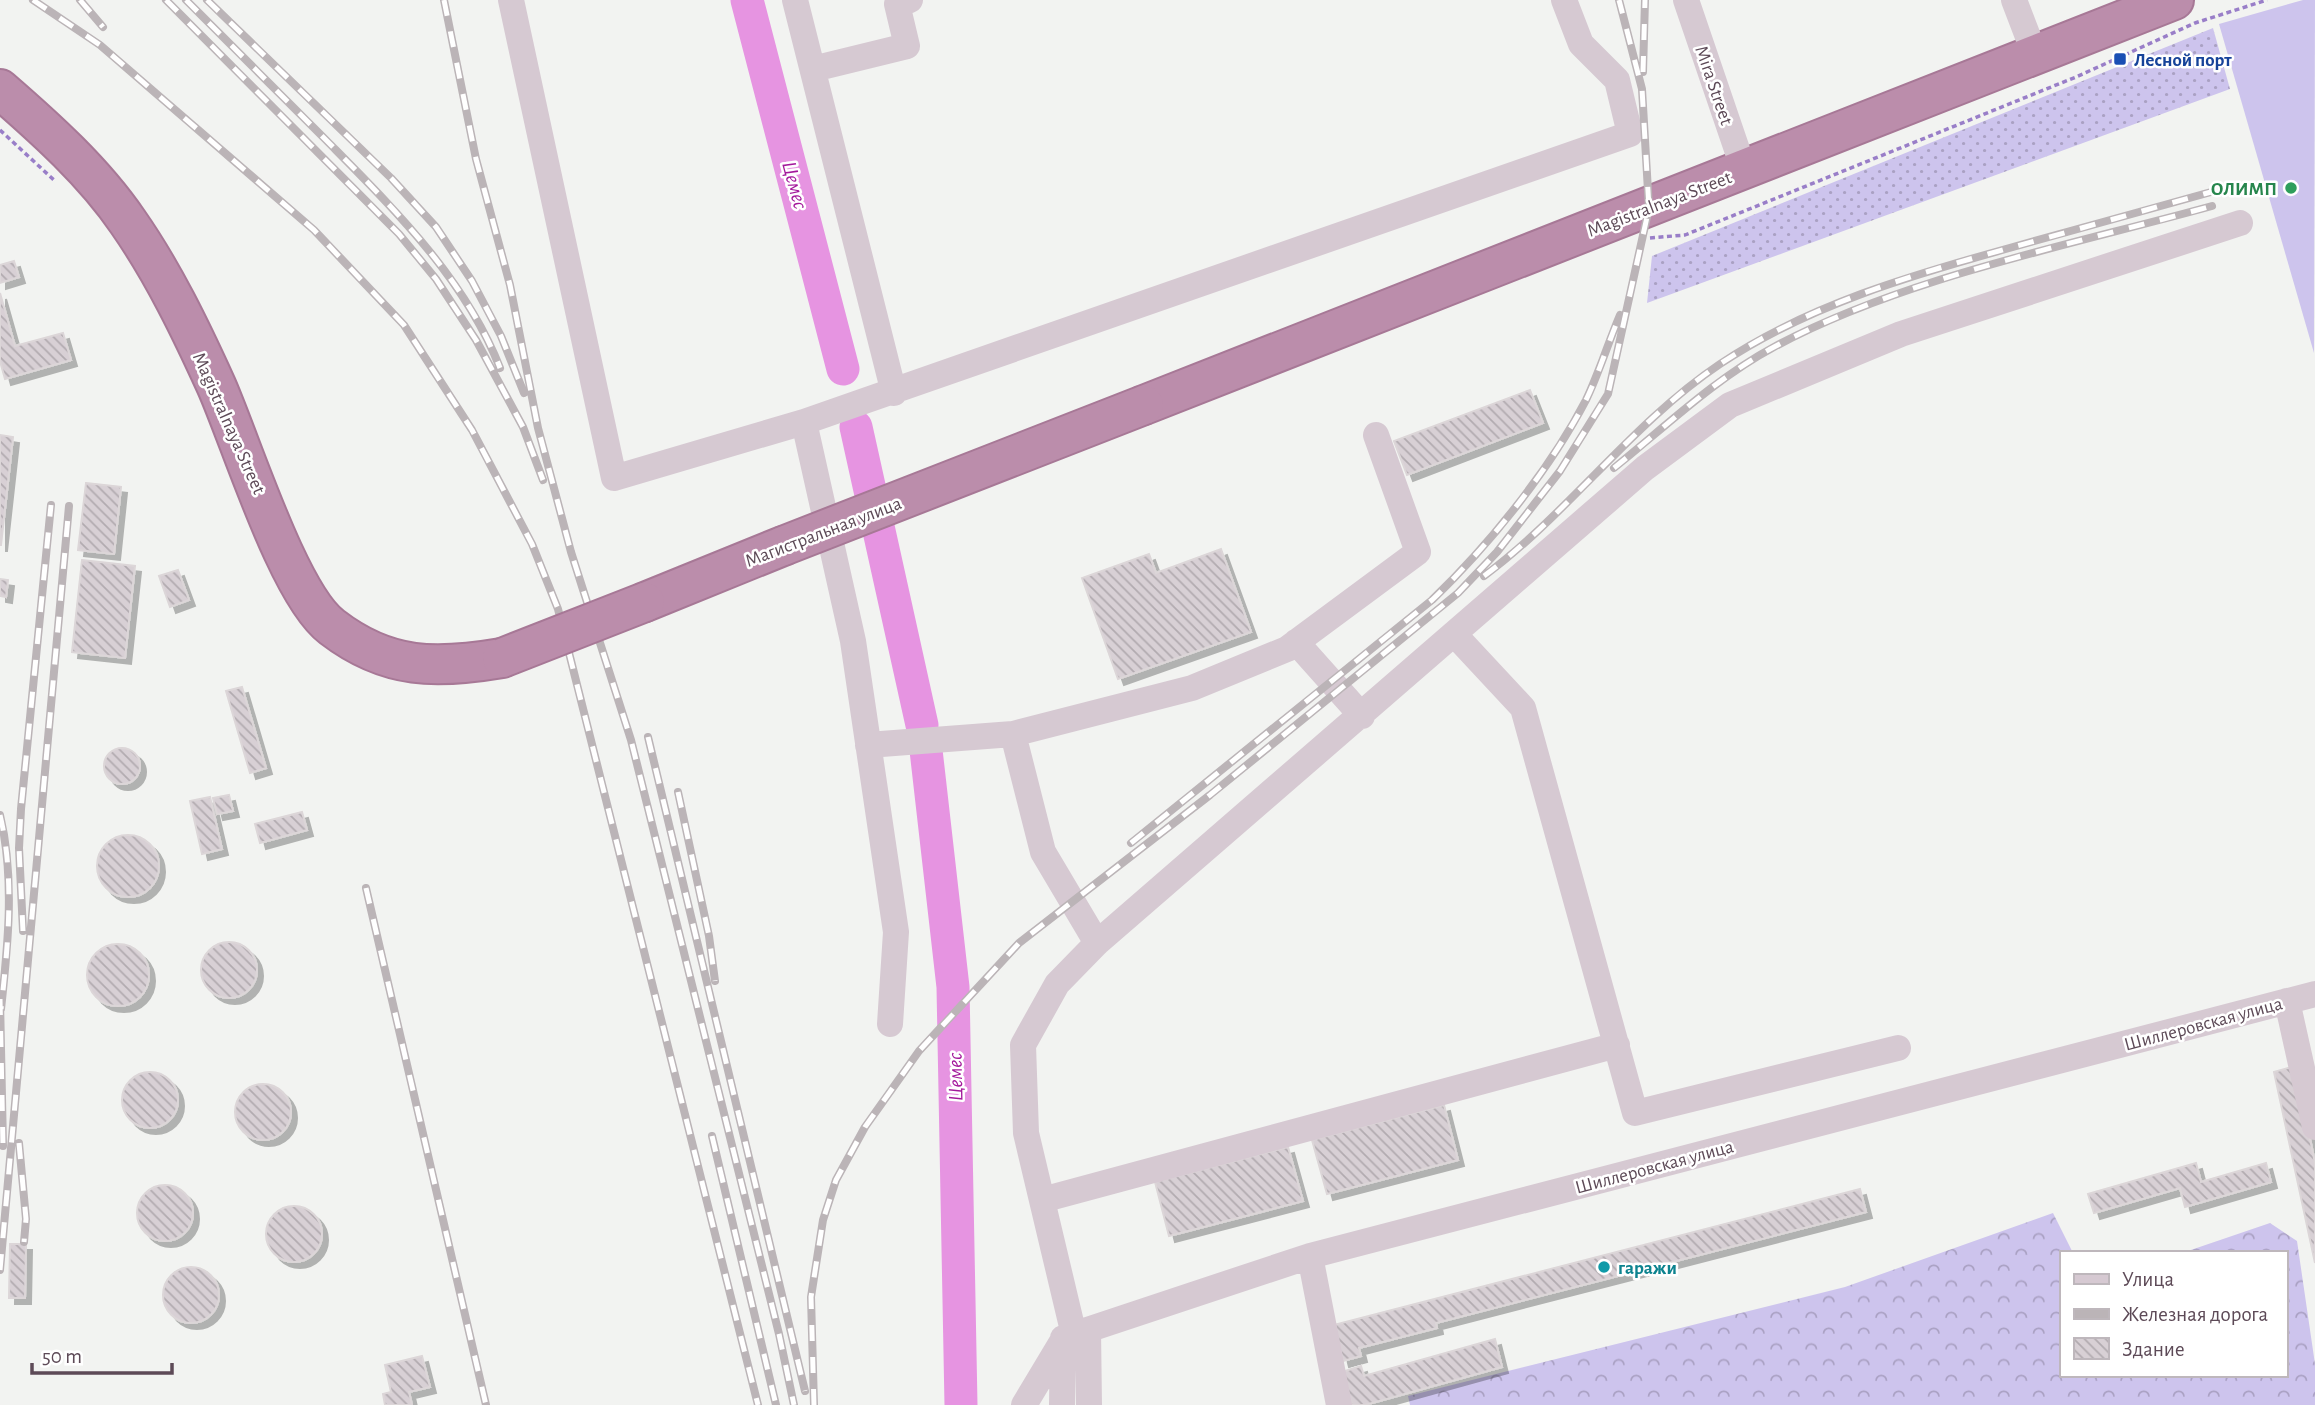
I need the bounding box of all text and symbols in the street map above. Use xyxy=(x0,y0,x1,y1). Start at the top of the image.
street label: Mira Street xyxy=(1691,44,1736,127)
marker: Лесной порт xyxy=(2112,51,2128,67)
place label: Лесной порт xyxy=(2134,51,2232,70)
water label: Цемес xyxy=(778,159,811,212)
street label: Magistralnaya Street xyxy=(1585,168,1734,241)
place label: ОЛИМП xyxy=(2211,180,2277,199)
marker: ОЛИМП xyxy=(2283,180,2299,196)
street label: Magistralnaya Street xyxy=(189,350,268,497)
street label: Магистральная улица xyxy=(743,494,905,571)
street label: Шиллеровская улица xyxy=(2122,994,2285,1055)
water label: Цемес xyxy=(945,1052,966,1101)
street label: Шиллеровская улица xyxy=(1573,1137,1736,1198)
legend xyxy=(2060,1251,2287,1377)
marker: гаражи xyxy=(1596,1259,1612,1275)
place label: гаражи xyxy=(1618,1259,1677,1278)
text: Улица xyxy=(2122,1269,2175,1290)
text: Железная дорога xyxy=(2122,1304,2269,1325)
scale bar xyxy=(32,1332,172,1376)
text: Здание xyxy=(2122,1339,2185,1360)
text: 50 m xyxy=(42,1346,82,1367)

